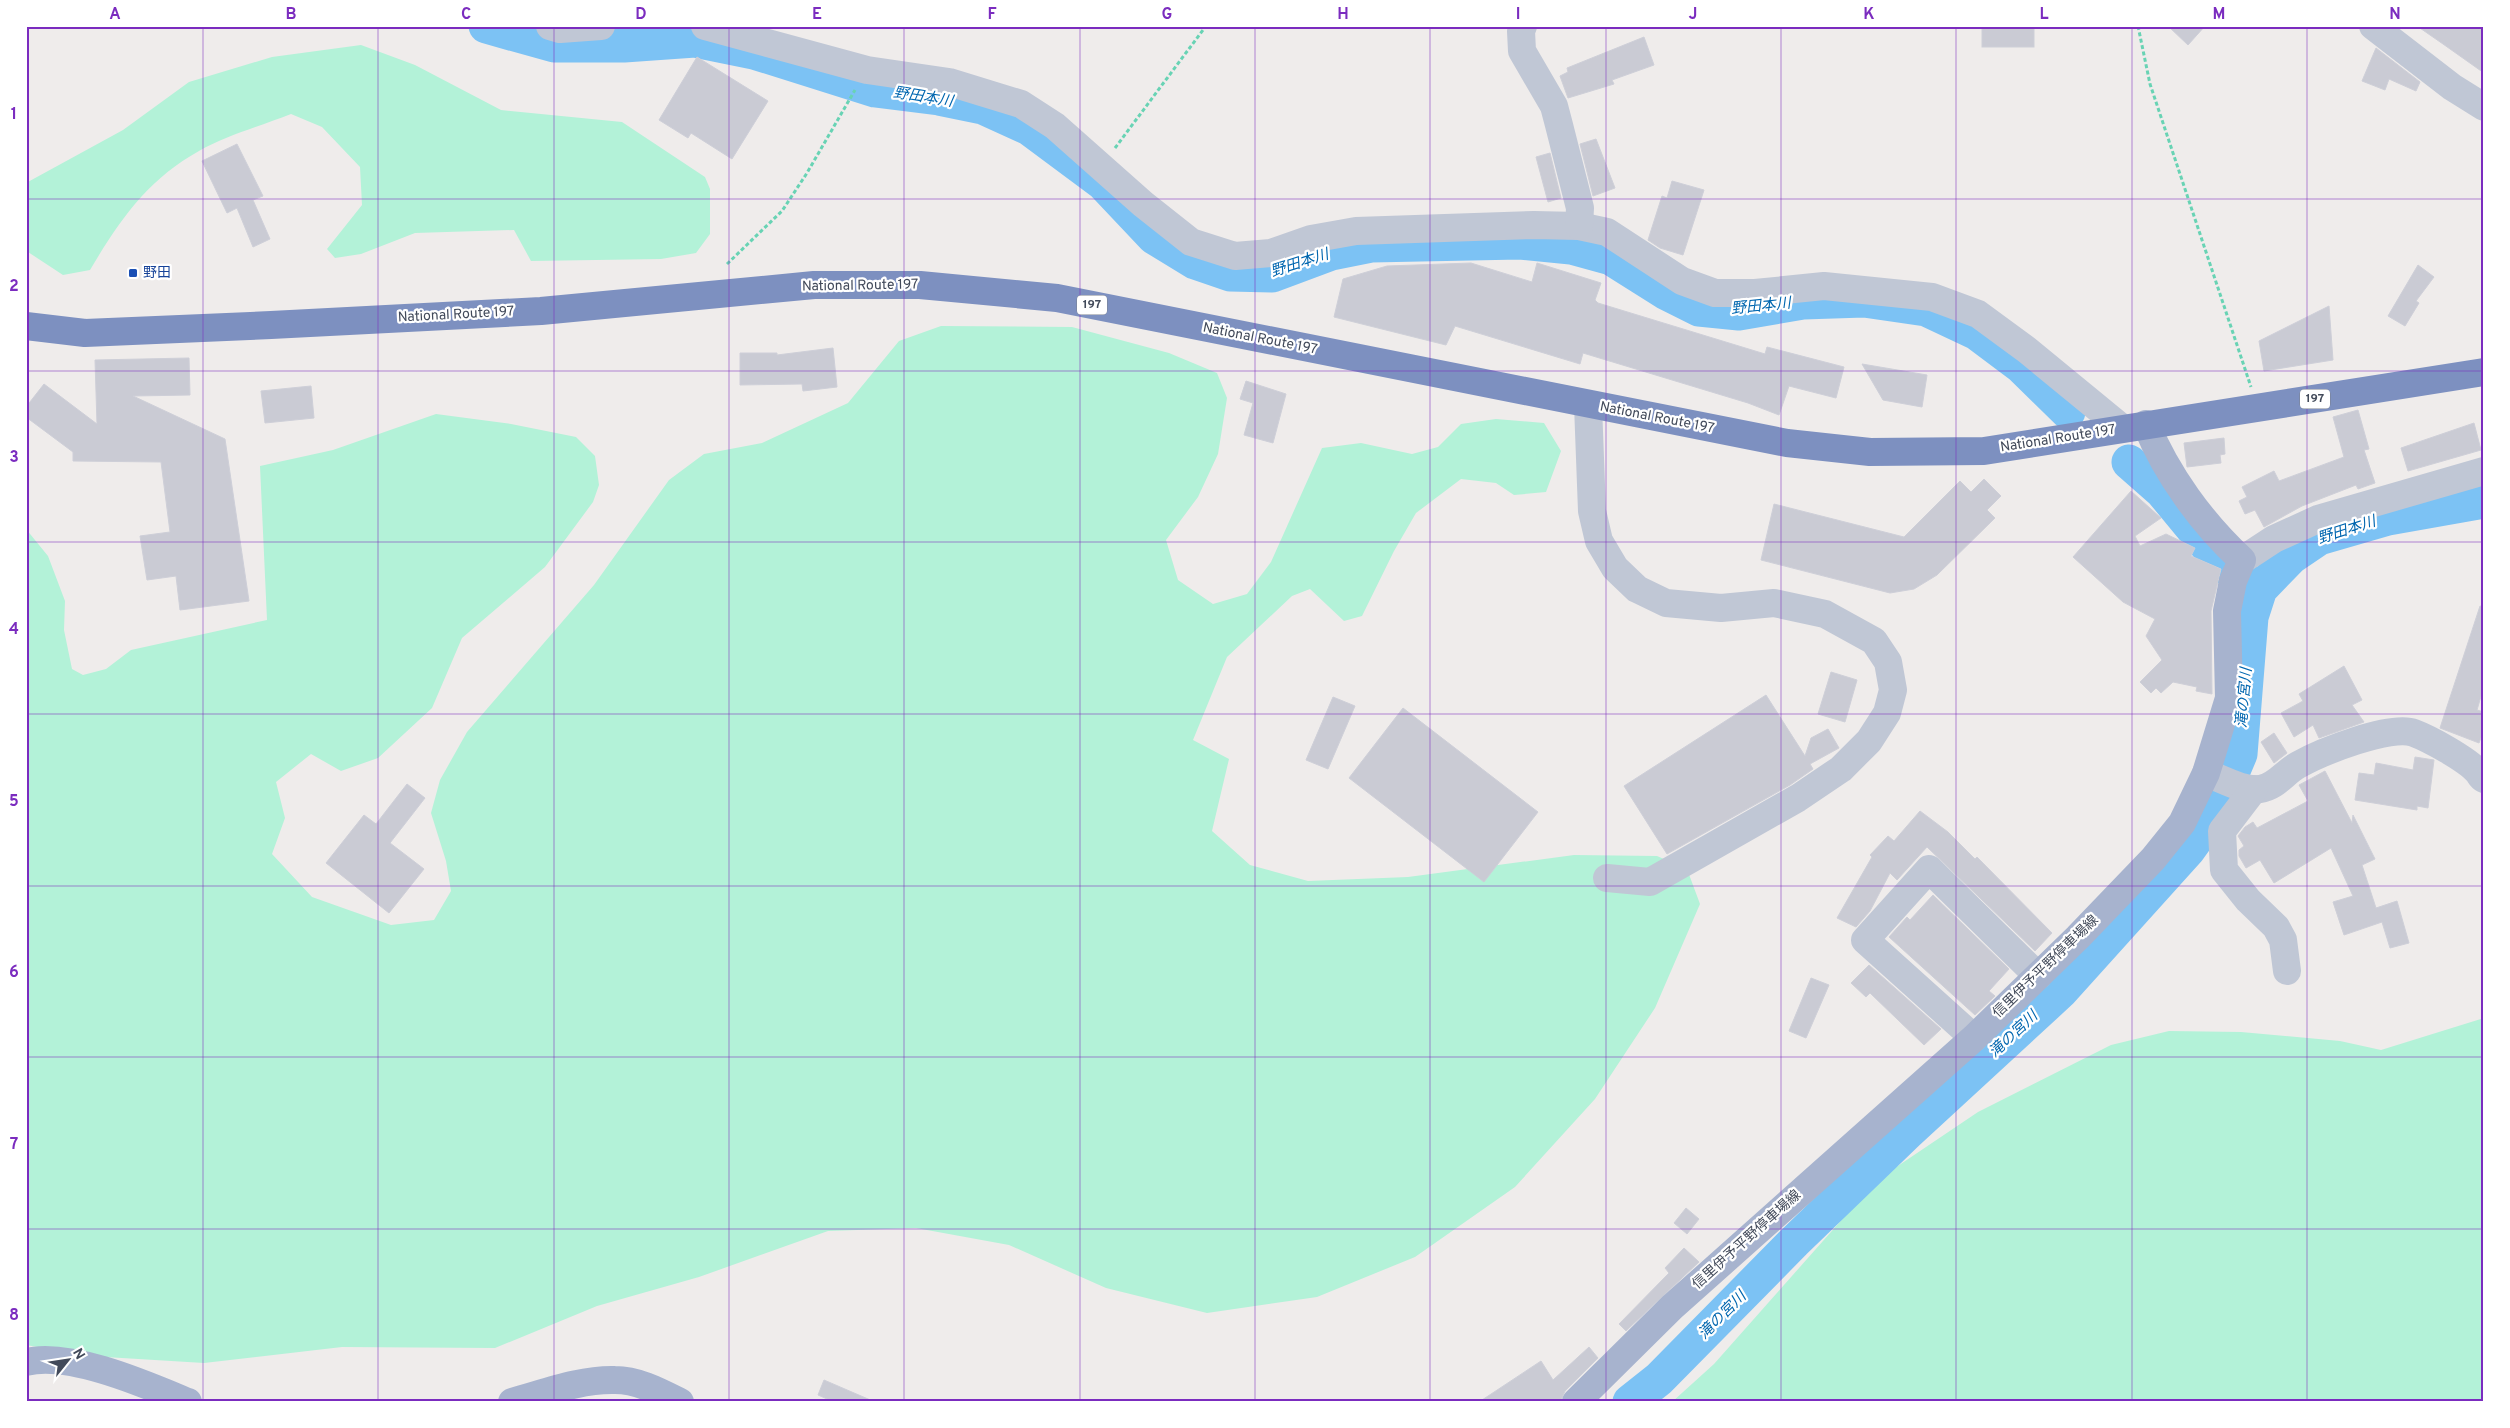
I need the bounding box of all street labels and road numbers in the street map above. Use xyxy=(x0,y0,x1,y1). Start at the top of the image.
street label: National Route 197 xyxy=(802,276,918,296)
road number: 197 xyxy=(1077,296,1107,314)
street label: National Route 197 xyxy=(397,303,515,327)
street label: National Route 197 xyxy=(1201,320,1319,358)
road number: 197 xyxy=(2300,389,2330,408)
street label: National Route 197 xyxy=(1598,399,1716,437)
street label: National Route 197 xyxy=(1999,422,2117,456)
street label: 信里伊予平野停車場線 xyxy=(1990,912,2102,1022)
street label: 信里伊予平野停車場線 xyxy=(1689,1187,1805,1293)

